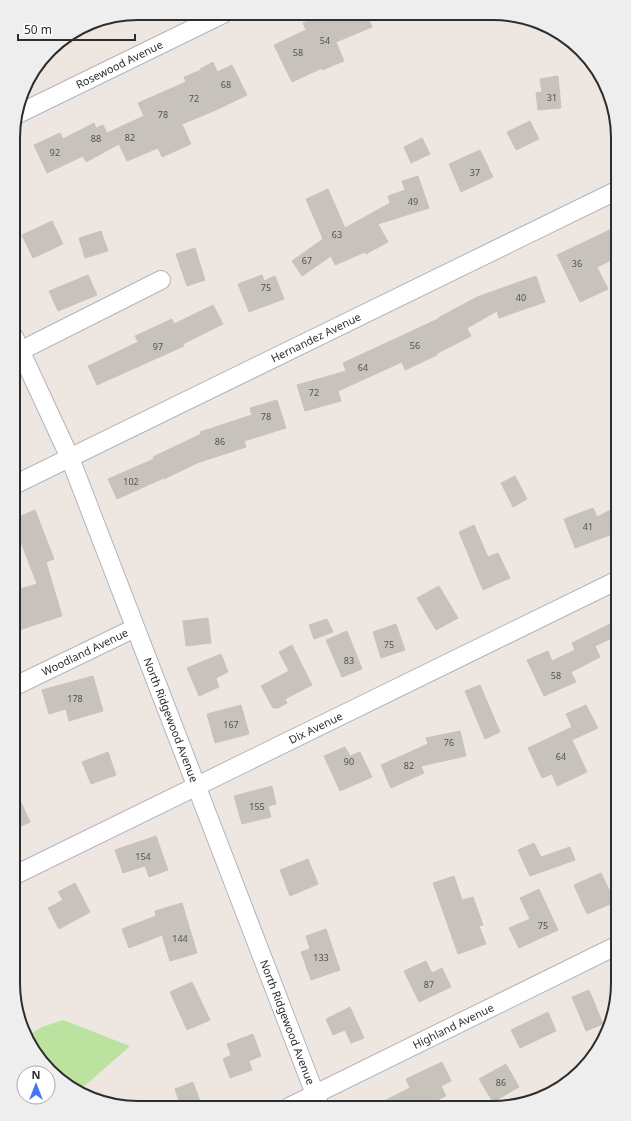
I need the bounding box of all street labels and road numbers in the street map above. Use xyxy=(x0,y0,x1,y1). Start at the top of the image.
street label: Rosewood Avenue xyxy=(73,37,165,92)
street label: Hernandez Avenue xyxy=(268,309,363,365)
street label: Woodland Avenue xyxy=(39,624,130,679)
street label: North Ridgewood Avenue xyxy=(140,655,202,784)
street label: Dix Avenue xyxy=(286,708,345,747)
street label: North Ridgewood Avenue xyxy=(257,957,319,1087)
street label: Highland Avenue xyxy=(410,999,496,1052)

